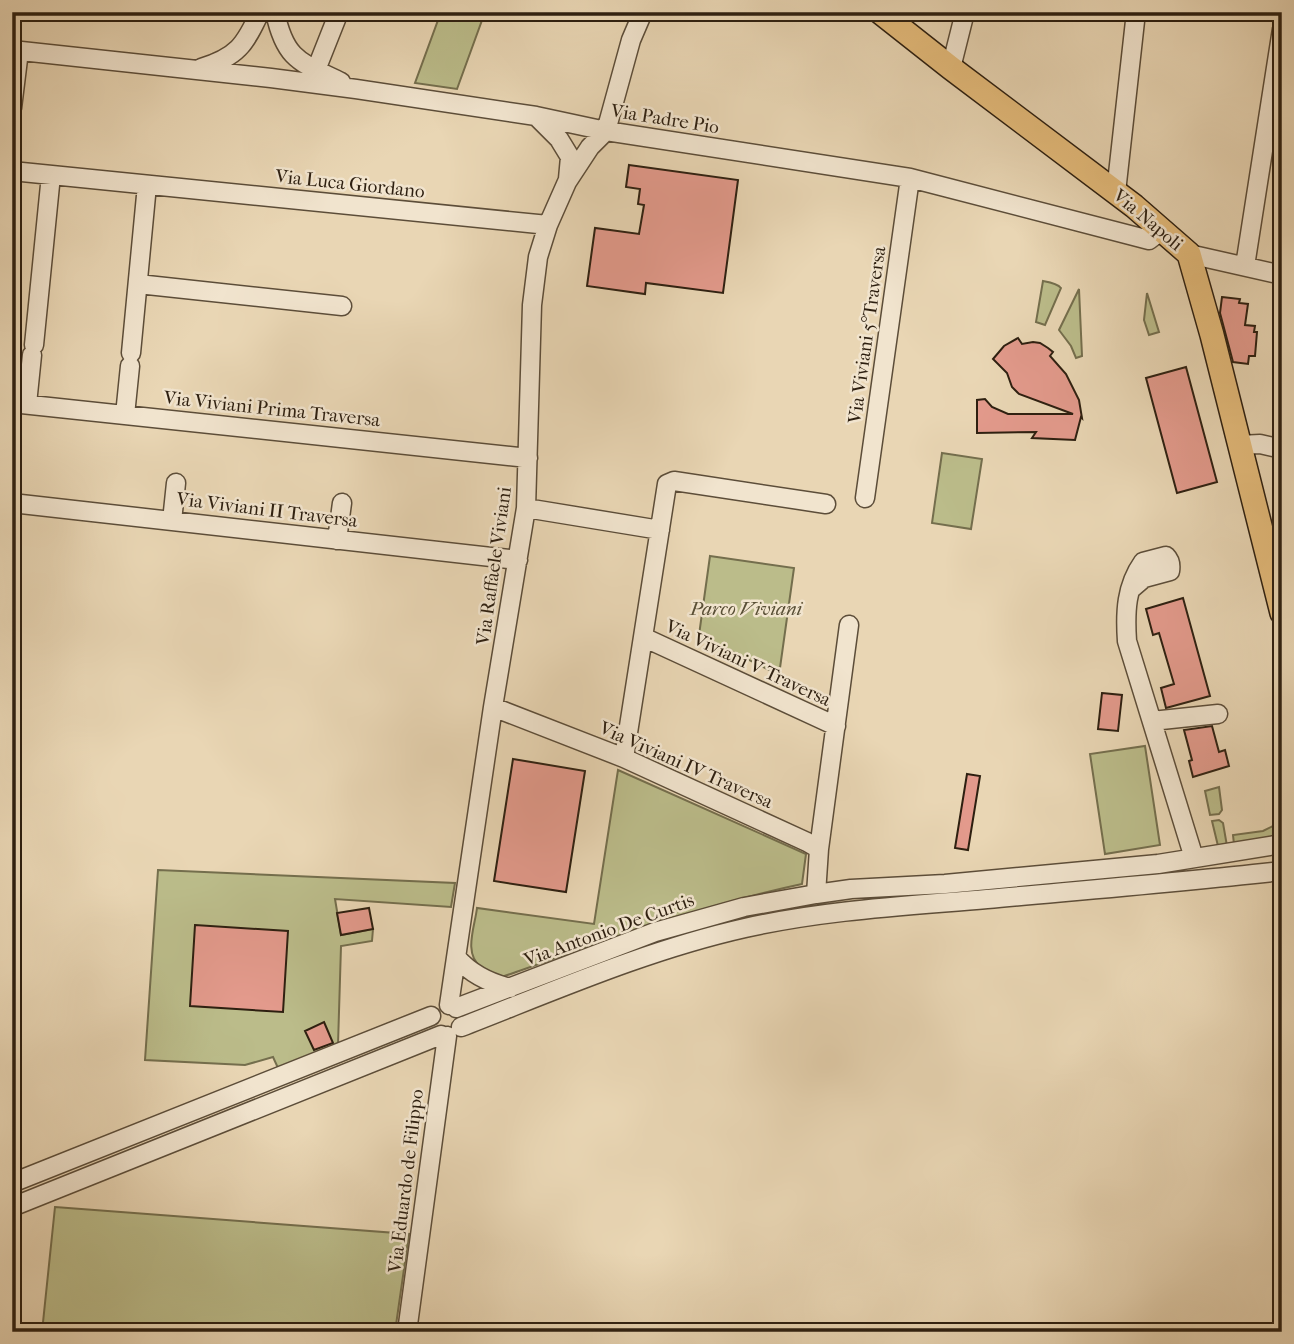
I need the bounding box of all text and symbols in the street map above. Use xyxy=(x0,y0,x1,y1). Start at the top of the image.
street label: Via Padre Pio xyxy=(608,99,721,138)
street label: Via Luca Giordano xyxy=(273,165,426,203)
street label: Via Napoli xyxy=(1108,184,1188,256)
street label: Via Viviani 5°Traversa xyxy=(844,245,890,426)
street label: Via Viviani Prima Traversa xyxy=(162,387,381,431)
street label: Via Raffaele Viviani xyxy=(472,485,516,648)
street label: Via Viviani II Traversa xyxy=(174,488,359,532)
park label: Parco Viviani xyxy=(689,598,804,620)
street label: Via Viviani V Traversa xyxy=(661,615,834,711)
street label: Via Viviani IV Traversa xyxy=(595,716,776,813)
street label: Via Antonio De Curtis xyxy=(520,889,697,971)
street label: Via Eduardo de Filippo xyxy=(384,1088,428,1275)

